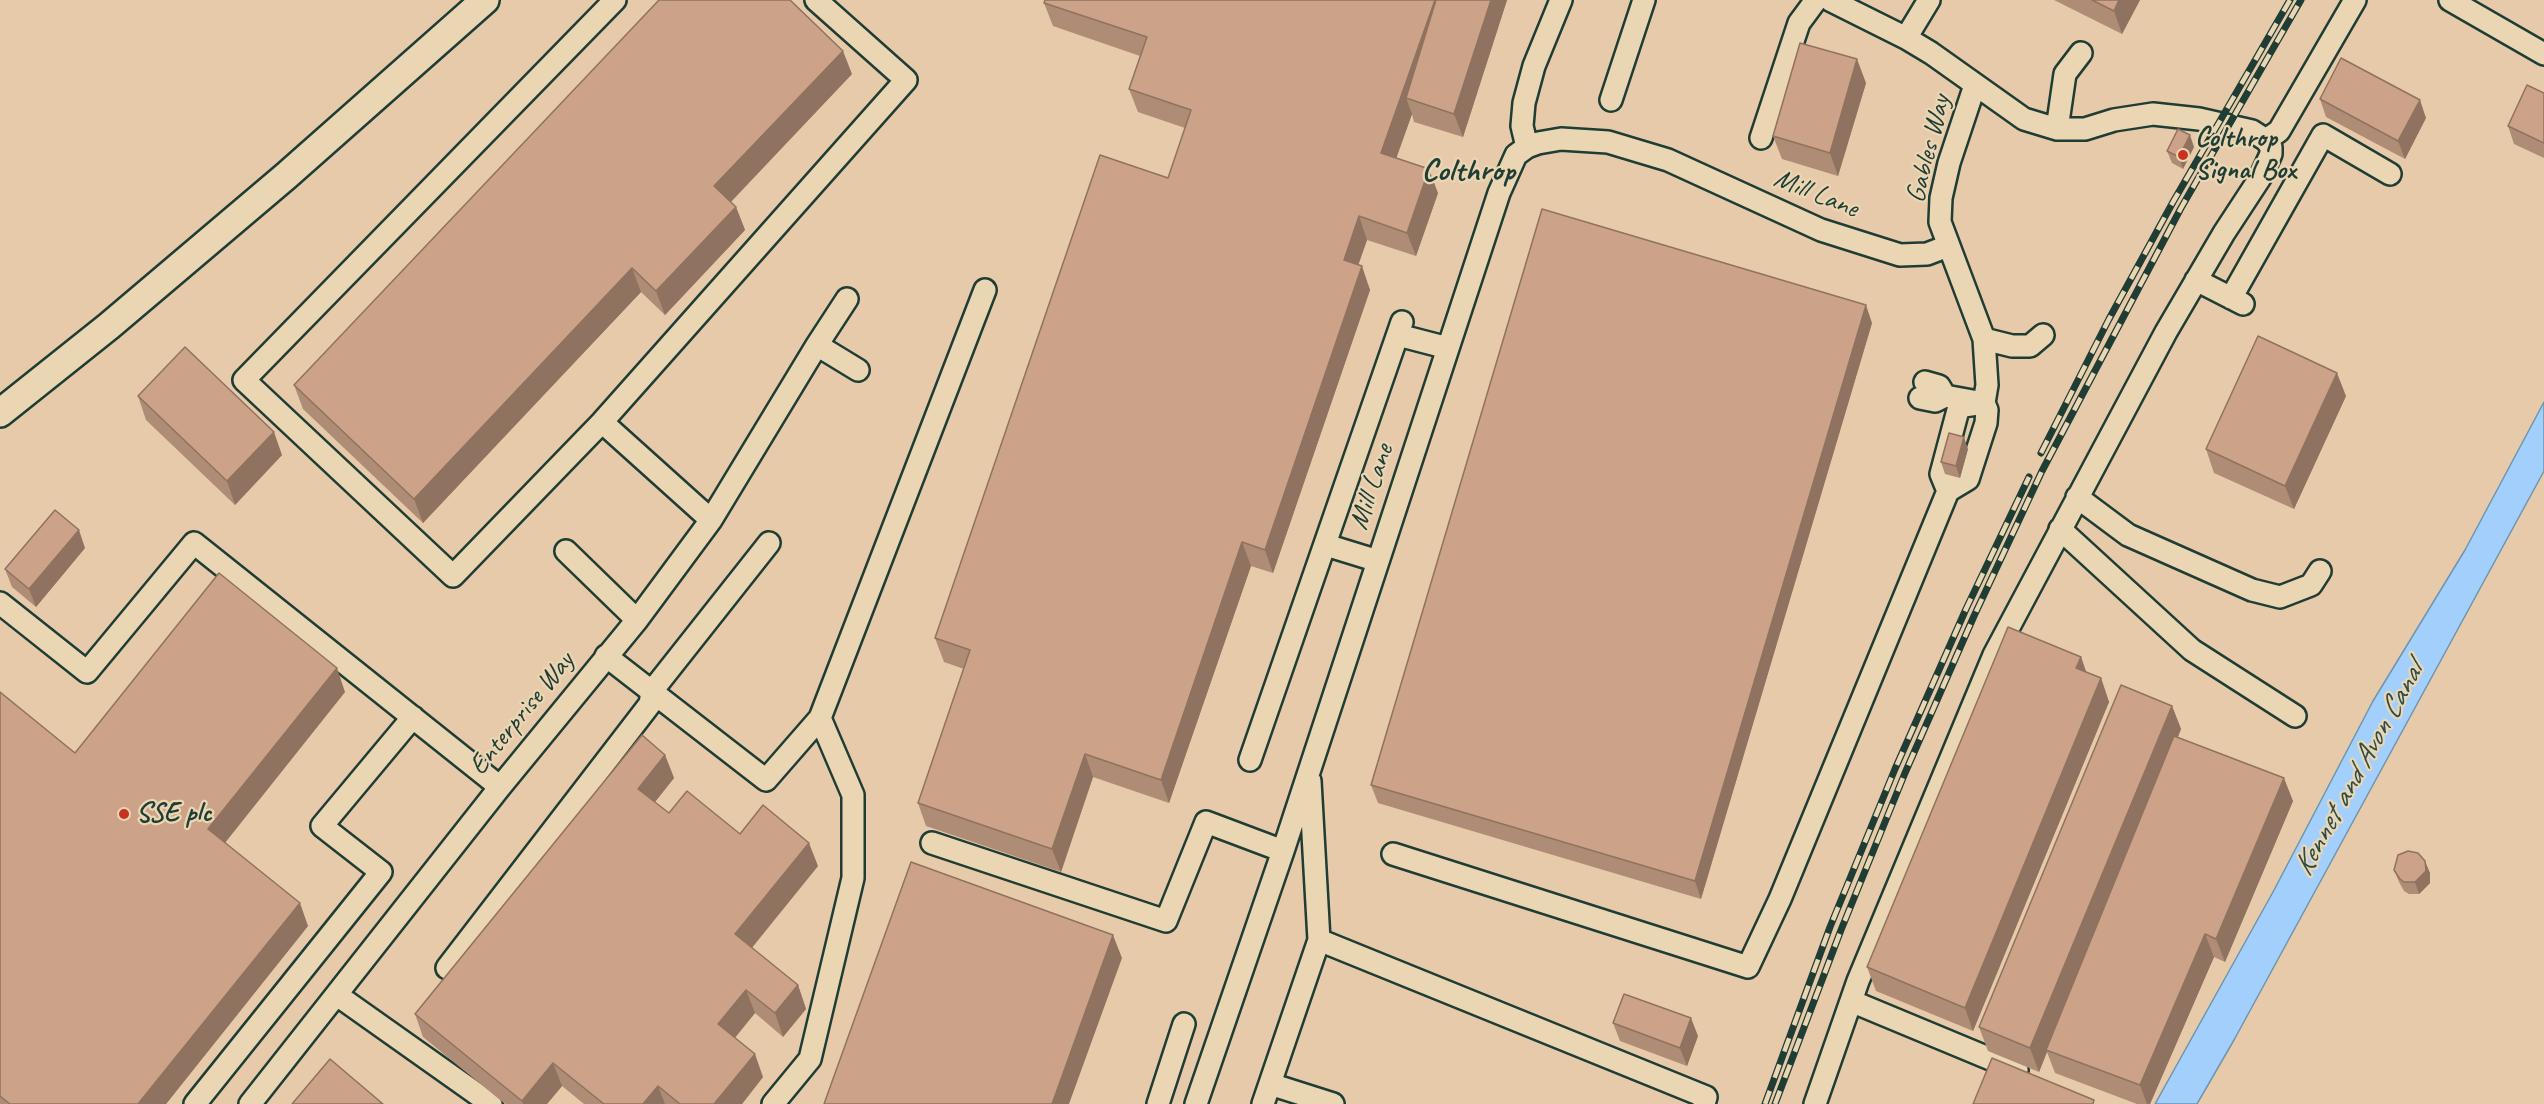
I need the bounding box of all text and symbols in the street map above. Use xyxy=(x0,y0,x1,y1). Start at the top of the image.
street label: Gables Way xyxy=(1899,92,1959,206)
place label: Colthrop Signal Box xyxy=(2195,122,2296,188)
marker: Colthrop Signal Box xyxy=(2176,148,2190,162)
district label: Colthrop xyxy=(1421,153,1515,191)
street label: Mill Lane xyxy=(1769,162,1863,226)
street label: Mill Lane xyxy=(1342,440,1402,534)
street label: Enterprise Way xyxy=(462,646,582,782)
water label: Kennet and Avon Canal xyxy=(2286,658,2432,882)
place label: SSE plc xyxy=(136,797,212,831)
marker: SSE plc xyxy=(117,807,131,821)

